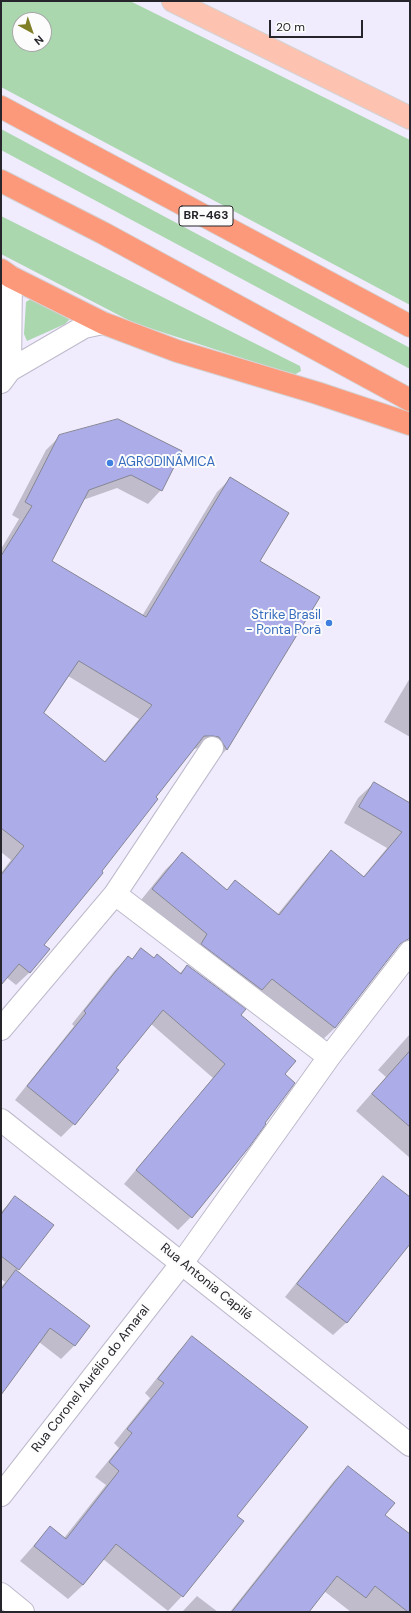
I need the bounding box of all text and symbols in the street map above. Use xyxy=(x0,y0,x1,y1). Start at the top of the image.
north arrow xyxy=(12,12,52,52)
scale bar xyxy=(271,12,365,38)
text: 20 m xyxy=(276,19,305,35)
text: N xyxy=(31,32,47,48)
road number: BR-463 xyxy=(179,206,233,226)
place label: AGRODINÂMICA xyxy=(118,455,215,471)
marker: AGRODINÂMICA xyxy=(105,458,115,468)
place label: Strike Brasil - Ponta Porã xyxy=(246,608,321,639)
marker: Strike Brasil - Ponta Porã xyxy=(324,618,334,628)
street label: Rua Antonia Capilé xyxy=(157,1240,255,1324)
street label: Rua Coronel Aurélio do Amaral xyxy=(29,1302,153,1456)

